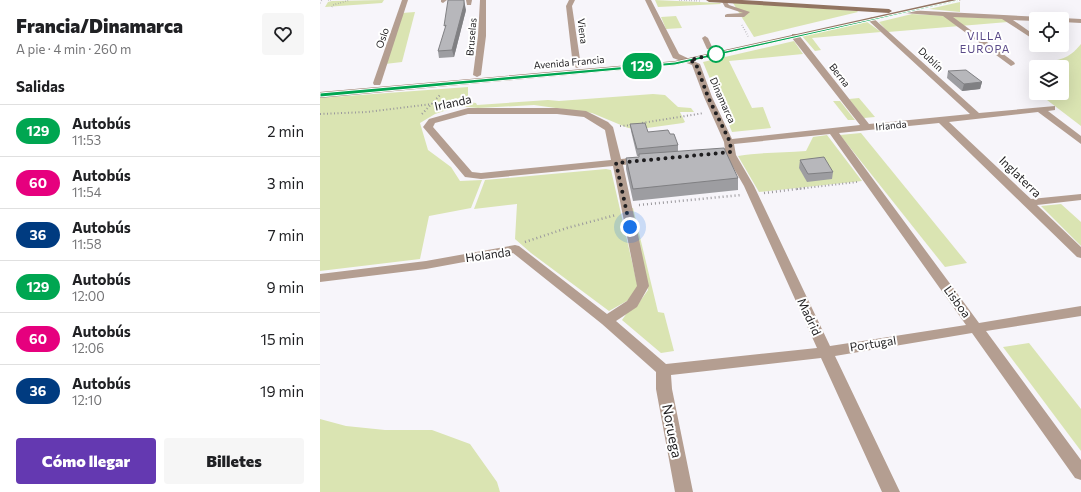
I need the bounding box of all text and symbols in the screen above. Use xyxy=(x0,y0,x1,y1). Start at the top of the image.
map controls xyxy=(1029,12,1069,100)
button: locate xyxy=(1029,12,1069,52)
button: heart xyxy=(262,13,304,55)
text: Francia/Dinamarca xyxy=(16,14,183,37)
street label: Bruselas xyxy=(463,17,479,57)
street label: Viena xyxy=(575,18,591,44)
street label: Oslo xyxy=(373,26,391,50)
district label: VILLA EUROPA xyxy=(960,29,1010,55)
text: A pie · 4 min · 260 m xyxy=(16,41,131,57)
street label: Dublín xyxy=(916,44,946,74)
unlabelled marker xyxy=(707,45,725,63)
street label: Avenida Francia xyxy=(533,53,605,71)
line badge: 129 xyxy=(619,53,665,79)
text: 129 xyxy=(631,57,653,74)
button: layers xyxy=(1029,60,1069,100)
street label: Berna xyxy=(827,61,853,89)
street label: Dinamarca xyxy=(708,75,738,125)
text: Salidas xyxy=(16,77,65,95)
street label: Irlanda xyxy=(433,91,473,113)
text: Autobús xyxy=(72,114,131,132)
street label: Irlanda xyxy=(875,117,907,133)
text: 129 xyxy=(27,122,49,139)
text: 2 min xyxy=(267,122,304,140)
text: 11:53 xyxy=(72,132,101,148)
street label: Inglaterra xyxy=(997,153,1045,200)
text: Autobús xyxy=(72,166,131,184)
text: 60 xyxy=(29,174,47,191)
text: 3 min xyxy=(267,174,304,192)
text: 11:54 xyxy=(72,184,101,200)
your location xyxy=(620,217,640,237)
text: Autobús xyxy=(72,218,131,236)
text: 36 xyxy=(30,226,46,243)
text: 7 min xyxy=(268,226,304,244)
text: 11:58 xyxy=(72,236,102,252)
street label: Holanda xyxy=(464,244,511,264)
text: Autobús xyxy=(72,270,131,288)
text: 129 xyxy=(27,278,49,295)
text: 9 min xyxy=(266,278,304,296)
street label: Lisboa xyxy=(942,283,974,320)
text: 12:00 xyxy=(72,288,105,304)
street label: Madrid xyxy=(795,296,825,337)
text: Autobús xyxy=(72,322,131,340)
text: 60 xyxy=(29,330,47,347)
text: 15 min xyxy=(261,330,304,348)
street label: Portugal xyxy=(849,332,897,354)
text: 12:06 xyxy=(72,340,104,356)
text: Autobús xyxy=(72,374,131,392)
text: 36 xyxy=(30,382,46,399)
text: 19 min xyxy=(260,382,304,400)
text: 12:10 xyxy=(72,392,102,408)
street label: Noruega xyxy=(659,403,686,459)
button: Cómo llegar xyxy=(16,438,156,484)
button: Billetes xyxy=(164,438,304,484)

